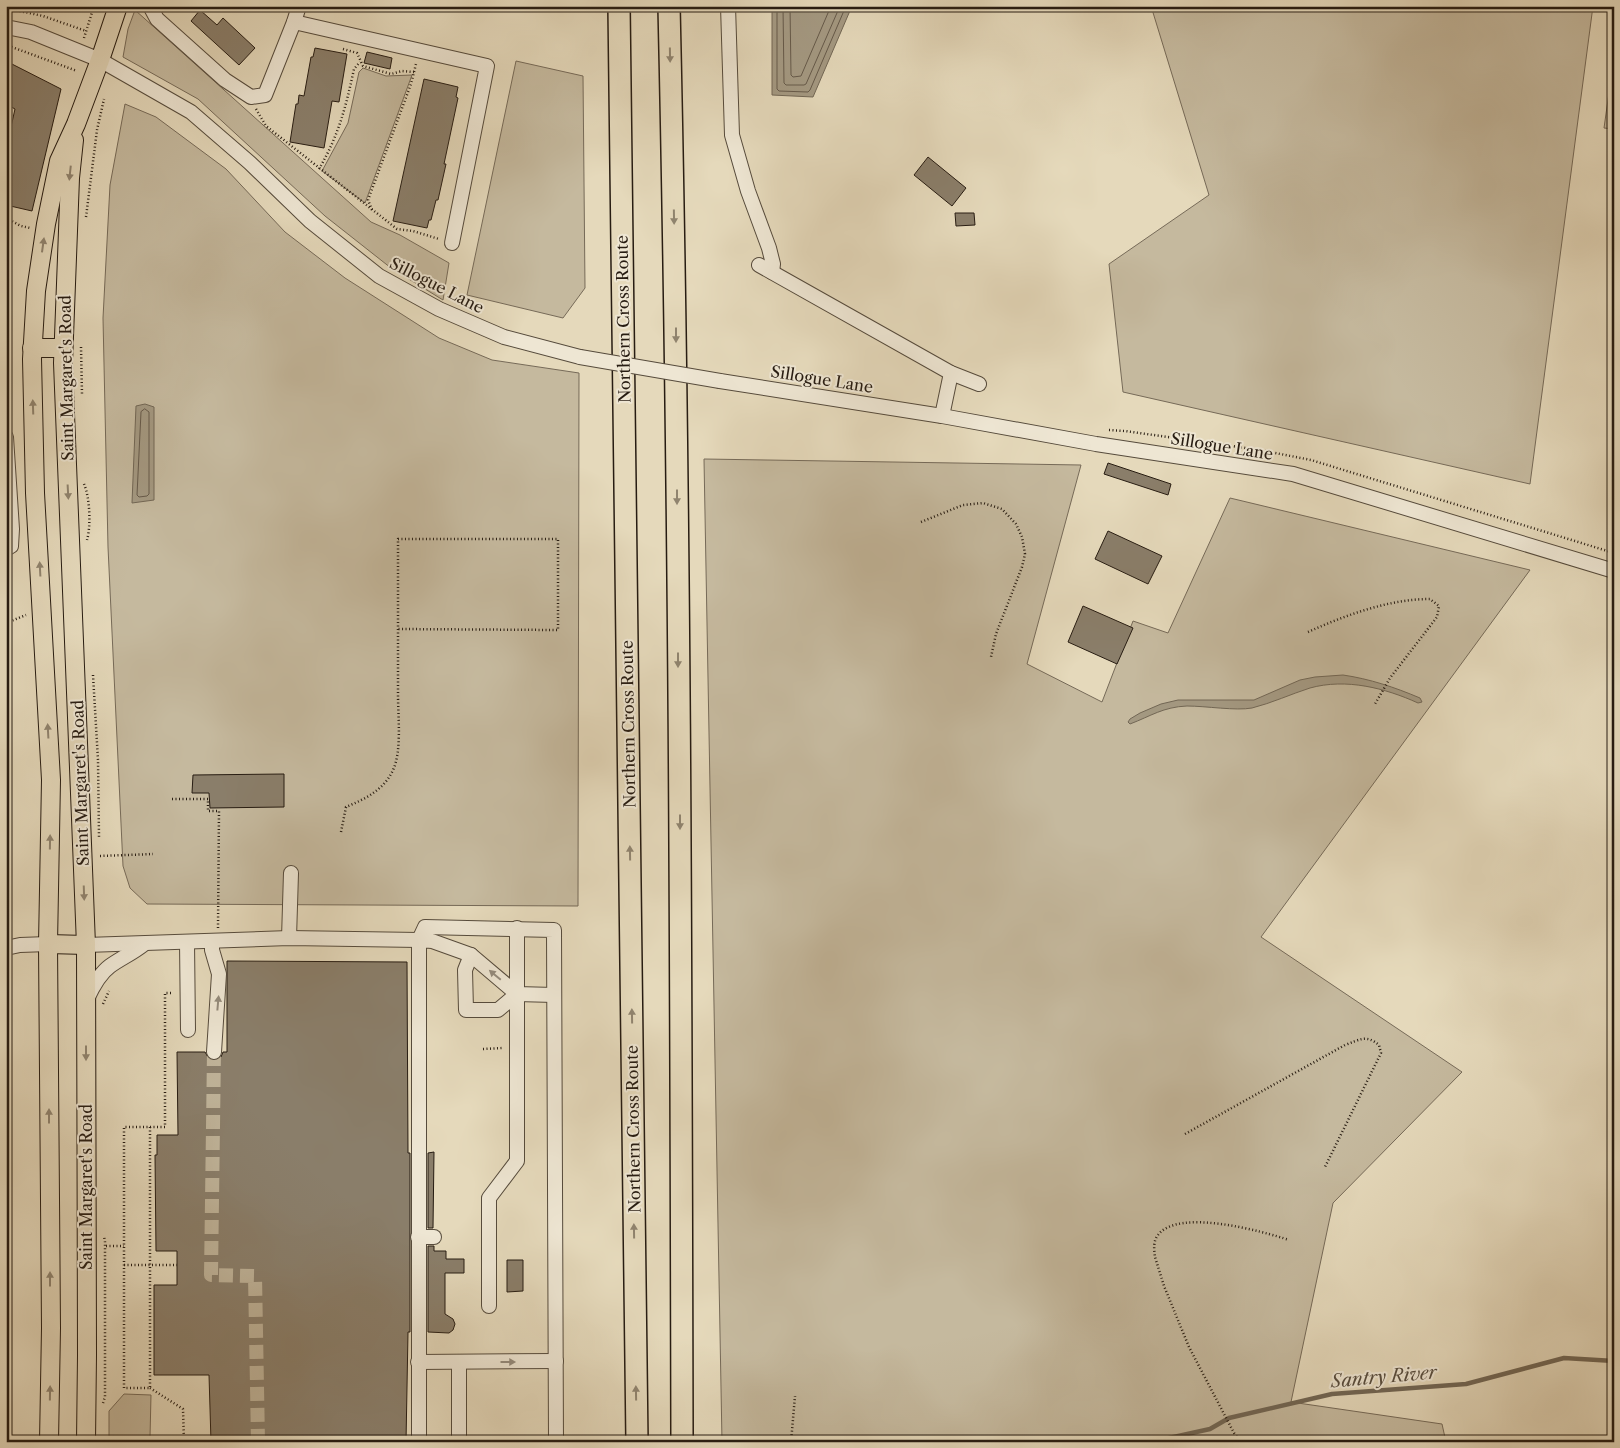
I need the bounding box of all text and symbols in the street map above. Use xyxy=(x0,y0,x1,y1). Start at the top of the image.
one-way arrow xyxy=(666,47,674,63)
one-way arrow xyxy=(66,165,74,181)
one-way arrow xyxy=(670,210,678,226)
street label: Northern Cross Route xyxy=(612,235,634,403)
one-way arrow xyxy=(39,236,47,252)
street label: Sillogue Lane xyxy=(386,253,488,317)
street label: Saint Margaret's Road xyxy=(55,295,77,461)
one-way arrow xyxy=(672,327,680,343)
street label: Sillogue Lane xyxy=(769,361,875,397)
one-way arrow xyxy=(29,398,37,414)
street label: Sillogue Lane xyxy=(1169,428,1275,464)
one-way arrow xyxy=(65,485,73,501)
one-way arrow xyxy=(673,489,681,505)
one-way arrow xyxy=(35,561,43,577)
street label: Northern Cross Route xyxy=(617,640,639,808)
one-way arrow xyxy=(675,652,683,668)
street label: Saint Margaret's Road xyxy=(67,699,93,866)
one-way arrow xyxy=(44,723,52,739)
one-way arrow xyxy=(676,814,684,830)
one-way arrow xyxy=(46,834,54,850)
one-way arrow xyxy=(626,845,634,861)
one-way arrow xyxy=(80,886,88,902)
one-way arrow xyxy=(489,969,501,981)
one-way arrow xyxy=(215,995,223,1011)
one-way arrow xyxy=(628,1007,636,1023)
one-way arrow xyxy=(82,1045,90,1061)
street label: Northern Cross Route xyxy=(622,1045,644,1213)
street label: Saint Margaret's Road xyxy=(76,1104,96,1270)
one-way arrow xyxy=(45,1108,53,1124)
one-way arrow xyxy=(630,1222,638,1238)
one-way arrow xyxy=(46,1271,54,1287)
one-way arrow xyxy=(500,1358,516,1366)
water label: Santry River xyxy=(1329,1361,1439,1393)
one-way arrow xyxy=(46,1385,54,1401)
one-way arrow xyxy=(632,1385,640,1401)

